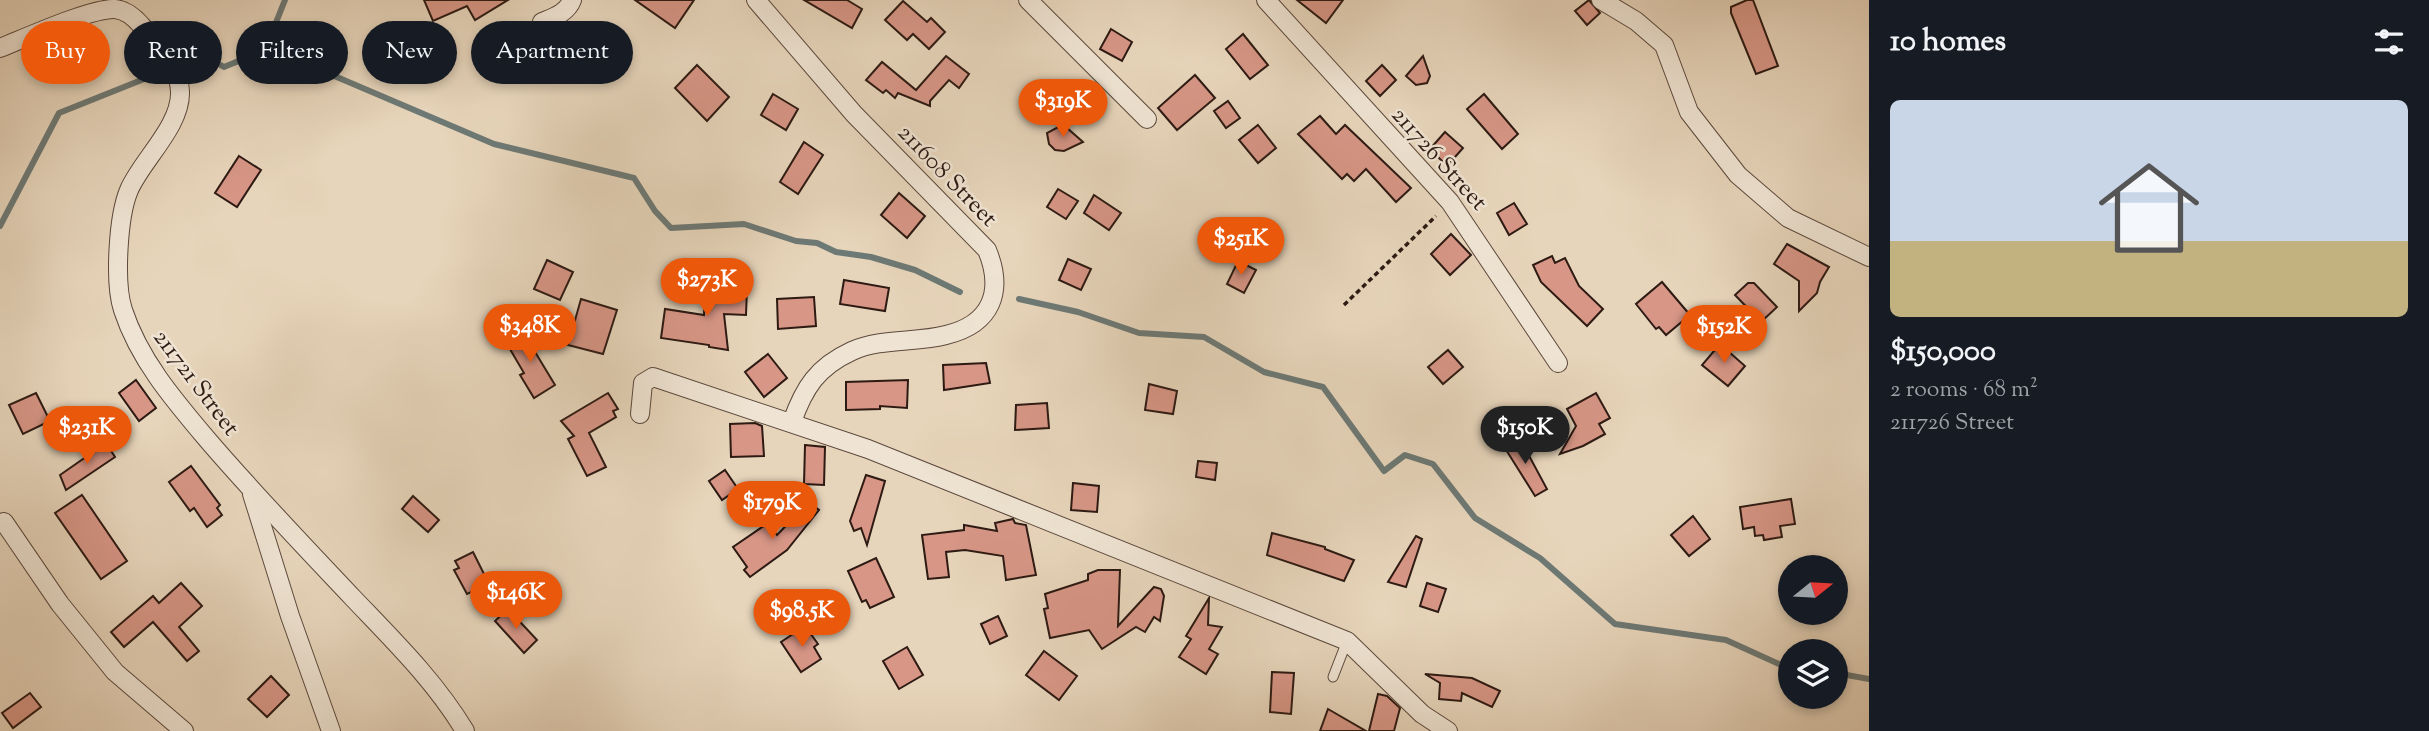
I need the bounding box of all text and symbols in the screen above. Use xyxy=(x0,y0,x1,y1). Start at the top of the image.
chip: Buy xyxy=(21,21,110,84)
chip: Rent xyxy=(124,21,222,84)
chip: Filters xyxy=(236,21,348,84)
chip: New xyxy=(362,21,457,84)
chip: Apartment xyxy=(471,21,633,84)
text: 10 homes xyxy=(1890,21,2006,64)
icon: filters xyxy=(2370,23,2408,61)
pin: $319K xyxy=(1014,80,1112,139)
text: $319K xyxy=(1035,85,1091,118)
street label: 211726 Street xyxy=(1383,100,1494,219)
street label: 211608 Street xyxy=(889,117,1004,235)
icon: home xyxy=(2086,145,2212,271)
pin: $251K xyxy=(1192,218,1290,277)
text: $251K xyxy=(1213,223,1269,256)
pin: $273K xyxy=(658,258,756,318)
text: $273K xyxy=(677,264,737,297)
pin: $348K xyxy=(481,304,579,364)
pin: $152K xyxy=(1675,306,1773,365)
text: $348K xyxy=(499,310,561,343)
text: $152K xyxy=(1696,311,1752,344)
street label: 211721 Street xyxy=(144,323,247,444)
text: $150,000 xyxy=(1890,331,1996,374)
text: 2 rooms · 68 m² xyxy=(1890,374,2038,407)
pin: $231K xyxy=(38,406,136,466)
pin: $150K xyxy=(1476,406,1574,466)
text: 211726 Street xyxy=(1890,407,2014,440)
text: $231K xyxy=(59,412,115,445)
text: $150K xyxy=(1497,412,1553,445)
pin: $179K xyxy=(723,482,821,541)
text: $179K xyxy=(743,487,802,520)
north arrow xyxy=(1778,555,1848,625)
map controls xyxy=(1778,555,1848,709)
pin: $146K xyxy=(467,572,565,631)
text: $146K xyxy=(486,577,546,610)
pin: $98.5K xyxy=(745,590,859,649)
text: $98.5K xyxy=(769,595,835,628)
button: layers xyxy=(1778,639,1848,709)

